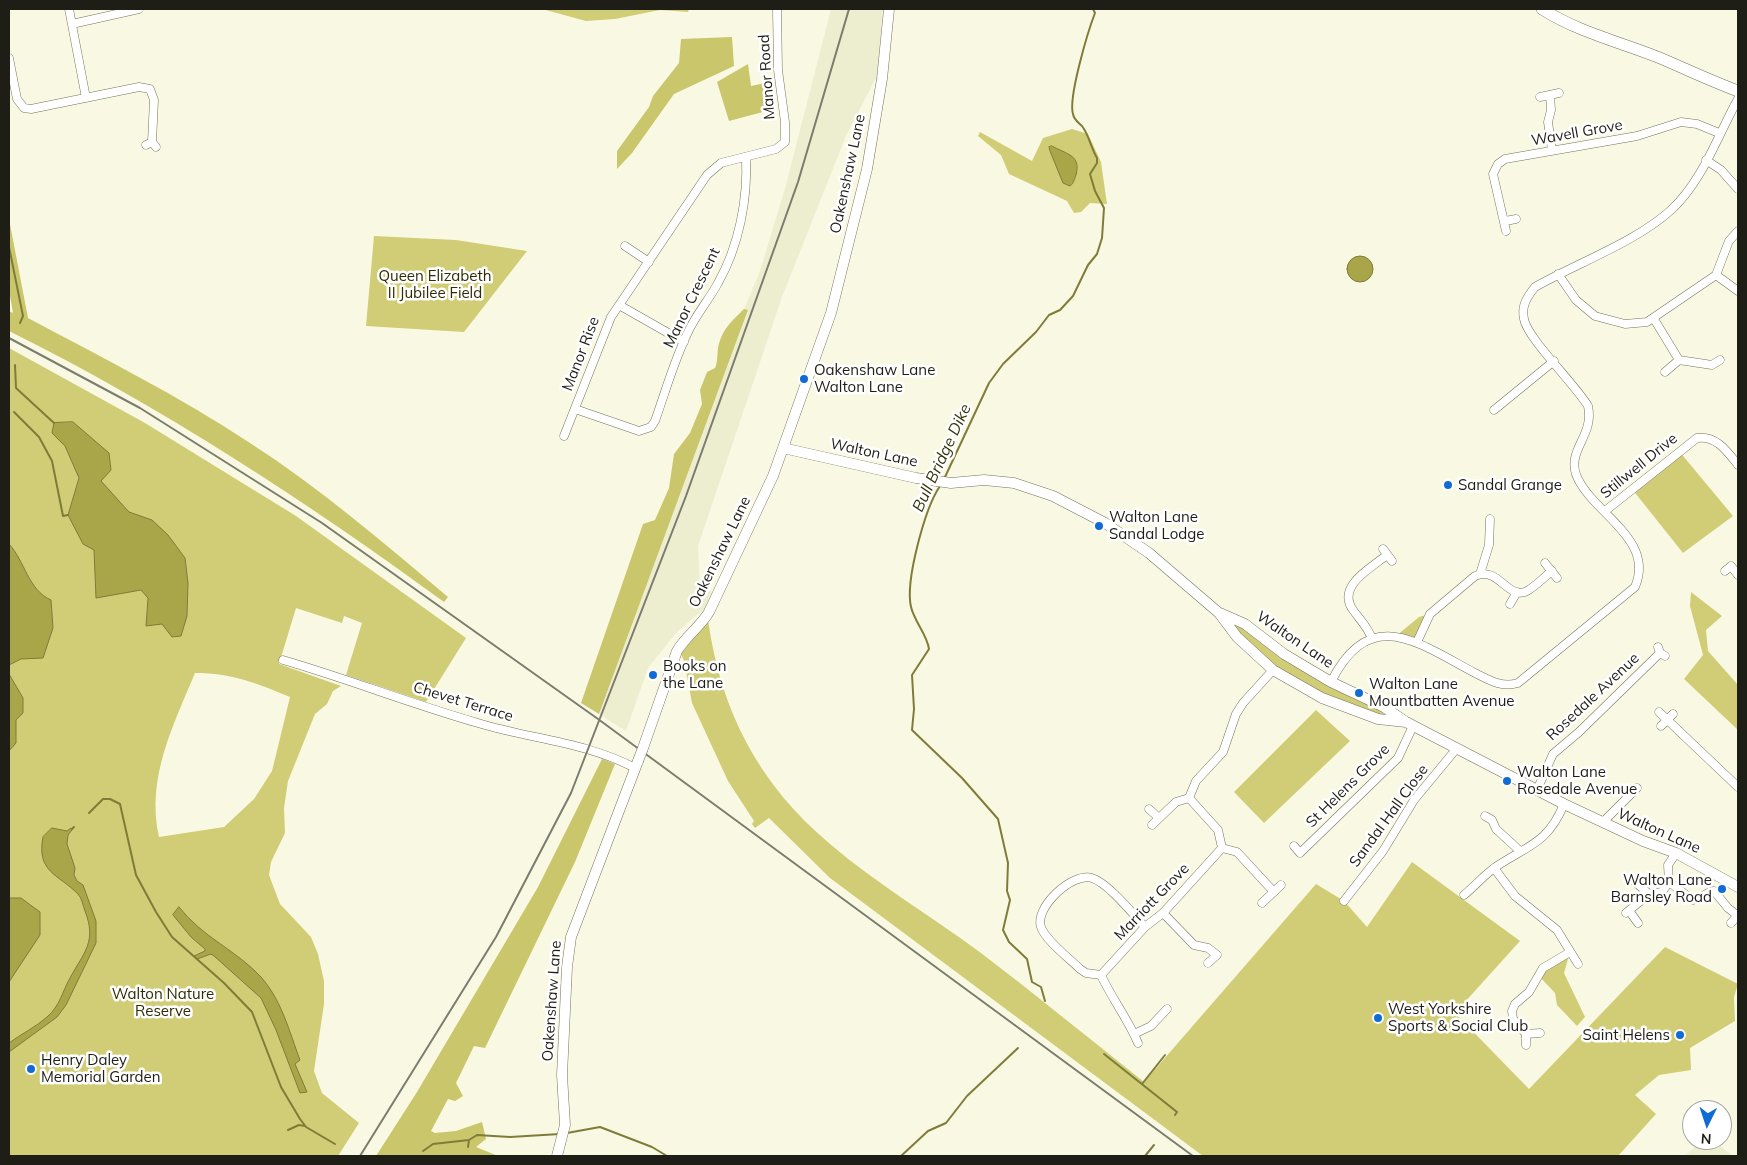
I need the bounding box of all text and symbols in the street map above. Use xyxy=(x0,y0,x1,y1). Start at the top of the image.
street label: Manor Road xyxy=(755,34,779,120)
street label: Oakenshaw Lane xyxy=(827,113,869,235)
street label: Wavell Grove xyxy=(1530,116,1624,150)
street label: Manor Crescent xyxy=(660,245,724,351)
park label: Queen Elizabeth II Jubilee Field xyxy=(378,267,492,302)
street label: Manor Rise xyxy=(559,314,603,394)
place label: Oakenshaw Lane Walton Lane xyxy=(814,361,935,396)
marker: Oakenshaw Lane Walton Lane xyxy=(798,373,810,385)
water label: Bull Bridge Dike xyxy=(909,401,975,515)
street label: Stillwell Drive xyxy=(1597,430,1681,502)
street label: Walton Lane xyxy=(829,435,919,471)
place label: Sandal Grange xyxy=(1458,476,1562,494)
marker: Sandal Grange xyxy=(1442,479,1454,491)
street label: Oakenshaw Lane xyxy=(685,494,755,610)
place label: Walton Lane Sandal Lodge xyxy=(1109,508,1204,543)
marker: Walton Lane Sandal Lodge xyxy=(1093,520,1105,532)
street label: Walton Lane xyxy=(1253,608,1337,672)
street label: Rosedale Avenue xyxy=(1543,649,1643,745)
place label: Books on the Lane xyxy=(663,657,727,692)
marker: Books on the Lane xyxy=(647,669,659,681)
place label: Walton Lane Mountbatten Avenue xyxy=(1369,675,1514,710)
street label: Chevet Terrace xyxy=(411,678,515,726)
marker: Walton Lane Mountbatten Avenue xyxy=(1353,687,1365,699)
street label: St Helens Grove xyxy=(1302,740,1394,832)
street label: Sandal Hall Close xyxy=(1346,761,1432,871)
place label: Walton Lane Rosedale Avenue xyxy=(1517,763,1637,798)
marker: Walton Lane Rosedale Avenue xyxy=(1501,775,1513,787)
street label: Walton Lane xyxy=(1615,805,1703,857)
street label: Marriott Grove xyxy=(1111,860,1193,944)
place label: Walton Lane Barnsley Road xyxy=(1611,871,1712,906)
marker: Walton Lane Barnsley Road xyxy=(1716,883,1728,895)
street label: Oakenshaw Lane xyxy=(539,940,565,1062)
park label: Walton Nature Reserve xyxy=(112,985,214,1020)
place label: West Yorkshire Sports & Social Club xyxy=(1388,1000,1528,1035)
marker: West Yorkshire Sports & Social Club xyxy=(1372,1012,1384,1024)
place label: Saint Helens xyxy=(1583,1026,1670,1044)
marker: Saint Helens xyxy=(1674,1029,1686,1041)
place label: Henry Daley Memorial Garden xyxy=(41,1051,161,1086)
marker: Henry Daley Memorial Garden xyxy=(25,1063,37,1075)
north arrow xyxy=(1682,1100,1732,1150)
text: N xyxy=(1700,1130,1712,1148)

